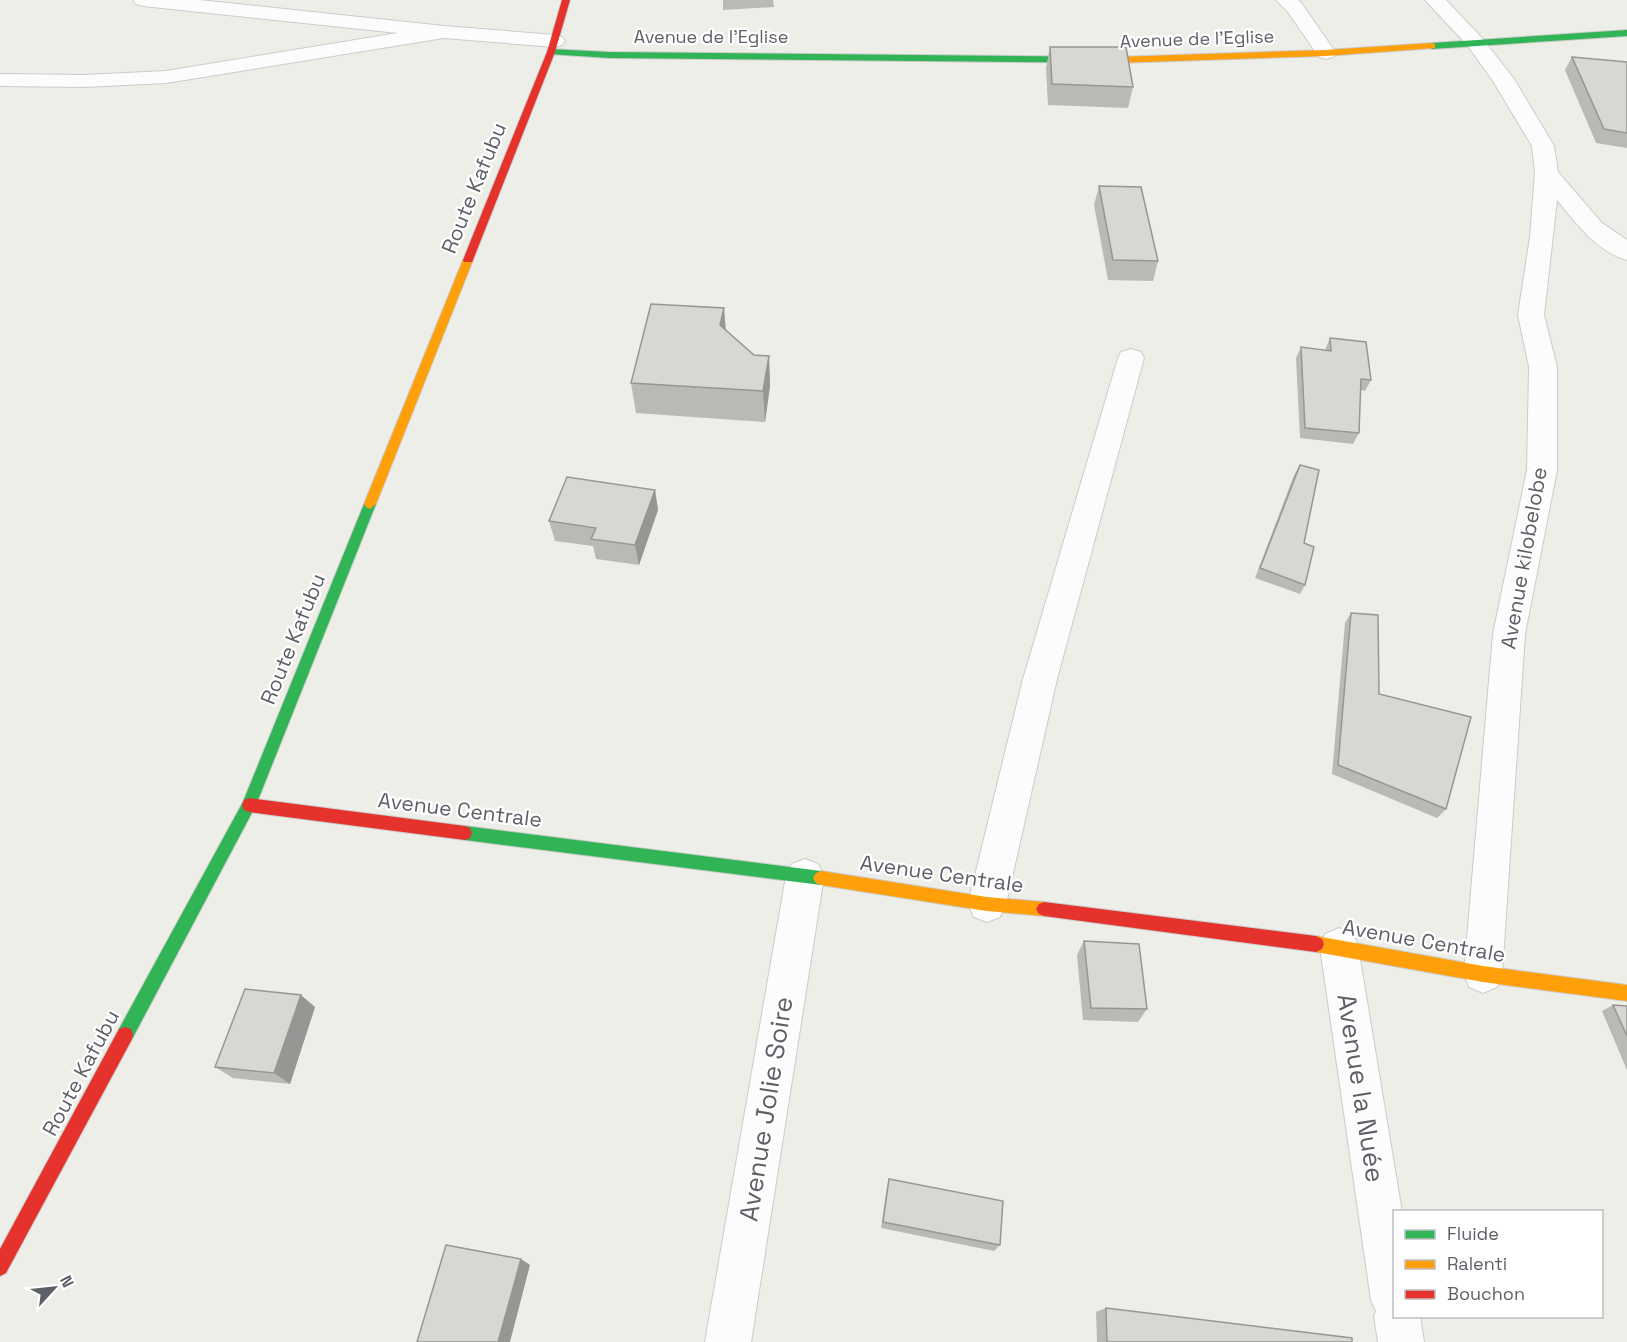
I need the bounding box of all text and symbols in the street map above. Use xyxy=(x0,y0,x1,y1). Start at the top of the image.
street label: Avenue de l'Eglise xyxy=(1119,24,1275,53)
street label: Avenue de l'Eglise xyxy=(634,25,788,48)
street label: Route Kafubu xyxy=(435,118,512,257)
street label: Avenue kilobelobe xyxy=(1494,465,1553,651)
street label: Route Kafubu xyxy=(254,569,331,708)
street label: Avenue Centrale xyxy=(377,786,544,833)
street label: Avenue Centrale xyxy=(859,849,1026,898)
street label: Avenue Centrale xyxy=(1341,913,1508,968)
street label: Avenue la Nuée xyxy=(1329,991,1393,1185)
street label: Avenue Jolie Soire xyxy=(731,994,801,1224)
street label: Route Kafubu xyxy=(36,1005,125,1140)
legend xyxy=(1393,1210,1603,1318)
text: Fluide xyxy=(1447,1222,1499,1245)
text: Ralenti xyxy=(1447,1252,1507,1275)
north arrow xyxy=(24,1258,84,1318)
text: N xyxy=(55,1272,79,1291)
text: Bouchon xyxy=(1447,1282,1525,1305)

